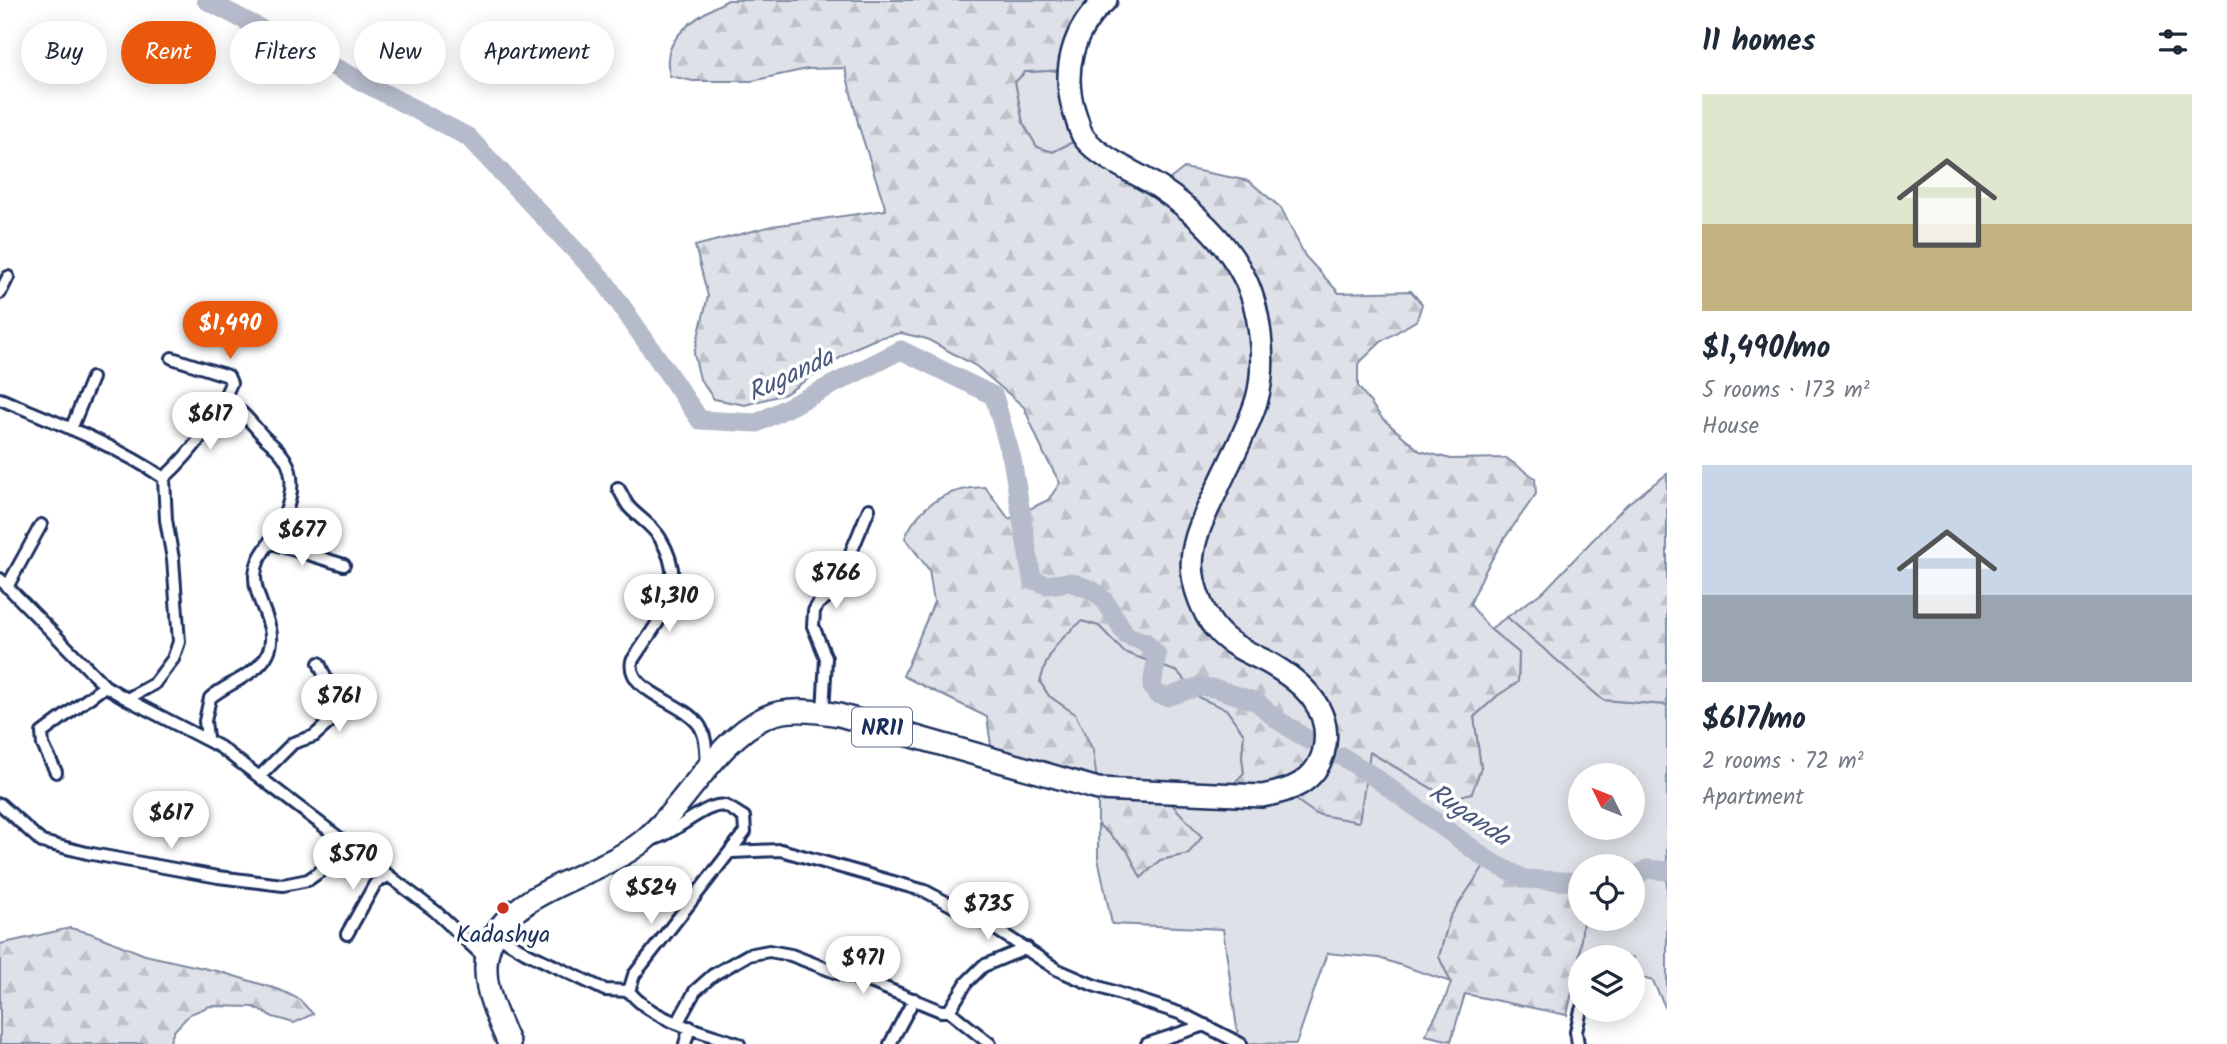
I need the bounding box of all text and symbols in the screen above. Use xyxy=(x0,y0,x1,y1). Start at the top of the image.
text: 11 homes xyxy=(1702,18,1815,66)
chip: Buy xyxy=(21,21,107,84)
chip: Rent xyxy=(121,21,216,84)
chip: Filters xyxy=(230,21,340,84)
chip: New xyxy=(354,21,446,84)
chip: Apartment xyxy=(460,21,614,84)
icon: filters xyxy=(2154,23,2192,61)
icon: home xyxy=(1884,140,2010,266)
pin: $1,490 xyxy=(173,302,287,361)
text: $1,490 xyxy=(199,306,261,342)
text: $1,490/mo xyxy=(1702,325,1830,373)
water label: Ruganda xyxy=(741,337,843,414)
text: 5 rooms · 173 m² xyxy=(1702,373,1870,409)
pin: $617 xyxy=(169,392,251,452)
text: $617 xyxy=(188,397,232,433)
text: House xyxy=(1702,409,1759,445)
pin: $677 xyxy=(261,508,343,568)
icon: home xyxy=(1884,511,2010,637)
text: $677 xyxy=(278,513,326,549)
pin: $766 xyxy=(795,552,877,611)
text: $766 xyxy=(811,556,861,592)
pin: $1,310 xyxy=(612,574,726,634)
text: $1,310 xyxy=(640,579,698,615)
pin: $761 xyxy=(298,674,380,734)
text: $761 xyxy=(317,679,361,715)
text: $617/mo xyxy=(1702,696,1806,744)
road number: NR11 xyxy=(852,708,912,747)
text: 2 rooms · 72 m² xyxy=(1702,744,1864,780)
north arrow xyxy=(1568,763,1645,840)
map controls xyxy=(1568,763,1645,1022)
water label: Ruganda xyxy=(1419,773,1520,860)
text: Apartment xyxy=(1702,780,1804,816)
pin: $617 xyxy=(130,792,212,851)
text: $617 xyxy=(149,796,193,832)
pin: $570 xyxy=(312,832,394,892)
text: $570 xyxy=(329,837,377,873)
button: locate xyxy=(1568,854,1645,931)
pin: $524 xyxy=(610,866,692,926)
text: $524 xyxy=(625,871,677,907)
pin: $735 xyxy=(947,883,1029,942)
text: $735 xyxy=(964,887,1012,923)
marker: Kadashya xyxy=(495,900,511,916)
place label: Kadashya xyxy=(456,916,550,955)
pin: $971 xyxy=(822,936,904,996)
text: $971 xyxy=(841,941,885,977)
button: layers xyxy=(1568,945,1645,1022)

